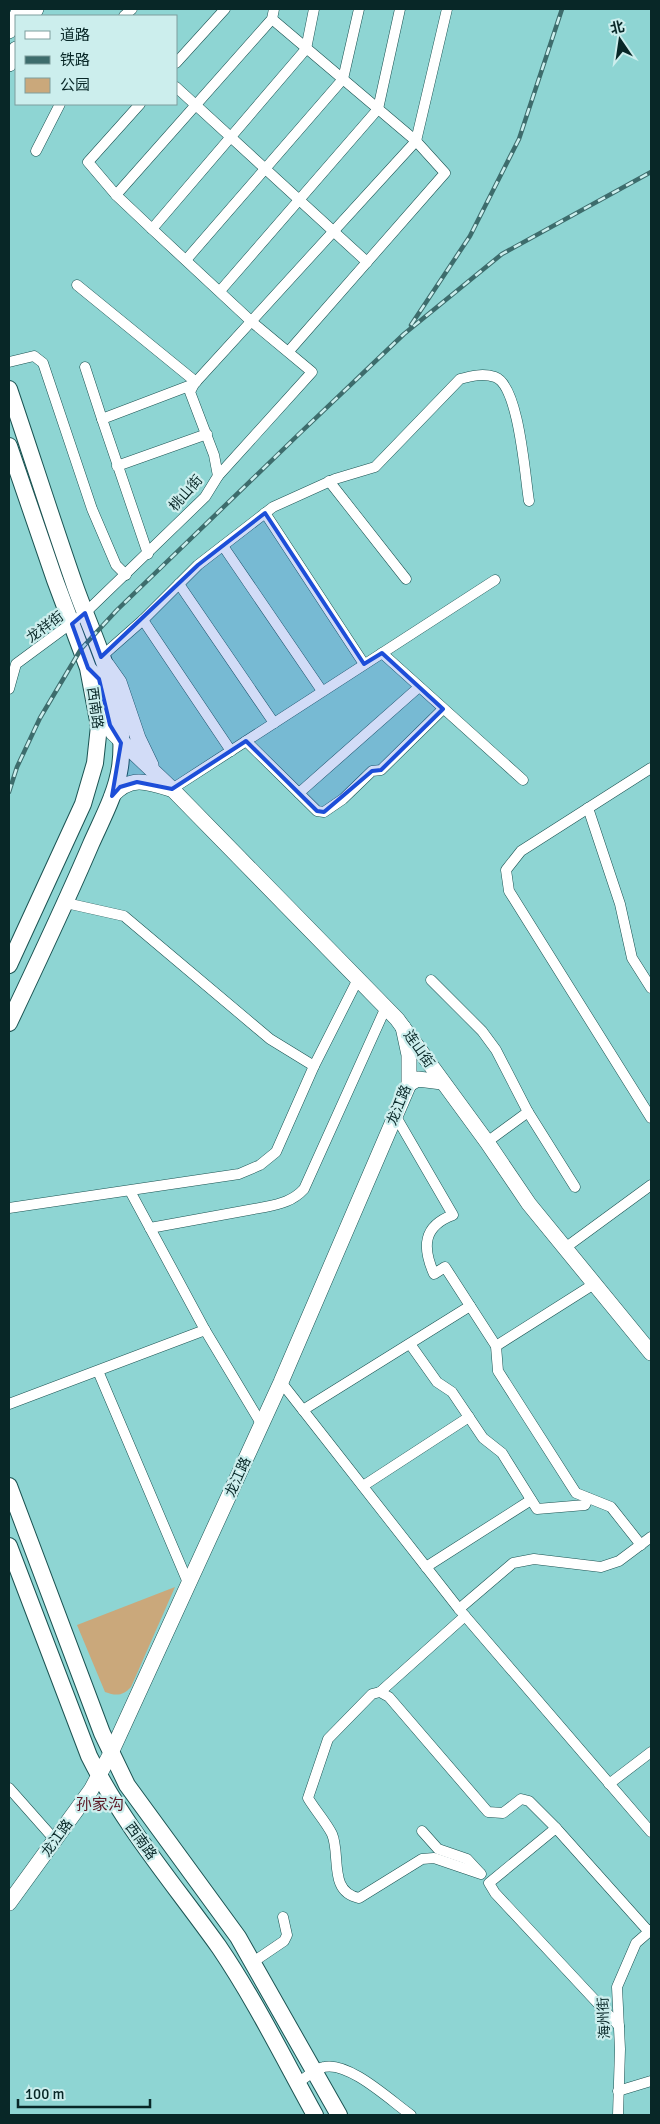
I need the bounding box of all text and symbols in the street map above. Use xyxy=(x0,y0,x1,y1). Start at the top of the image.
legend xyxy=(15,15,178,105)
north arrow xyxy=(595,15,645,65)
text: 北 xyxy=(608,18,626,38)
text: 道路 xyxy=(60,26,90,44)
text: 铁路 xyxy=(60,51,90,69)
text: 公园 xyxy=(60,76,90,94)
street label: 桃山街 xyxy=(166,472,206,514)
street label: 龙祥街 xyxy=(23,608,67,646)
street label: 西南路 xyxy=(84,686,106,730)
street label: 连山街 xyxy=(400,1027,438,1071)
street label: 龙江路 xyxy=(383,1082,415,1128)
street label: 龙江路 xyxy=(222,1454,254,1500)
district label: 孙家沟 xyxy=(76,1795,124,1815)
street label: 龙江路 xyxy=(38,1816,76,1860)
street label: 西南路 xyxy=(122,1819,160,1863)
street label: 海州街 xyxy=(594,1997,614,2039)
scale bar xyxy=(18,2076,150,2108)
text: 100 m xyxy=(25,2085,65,2103)

